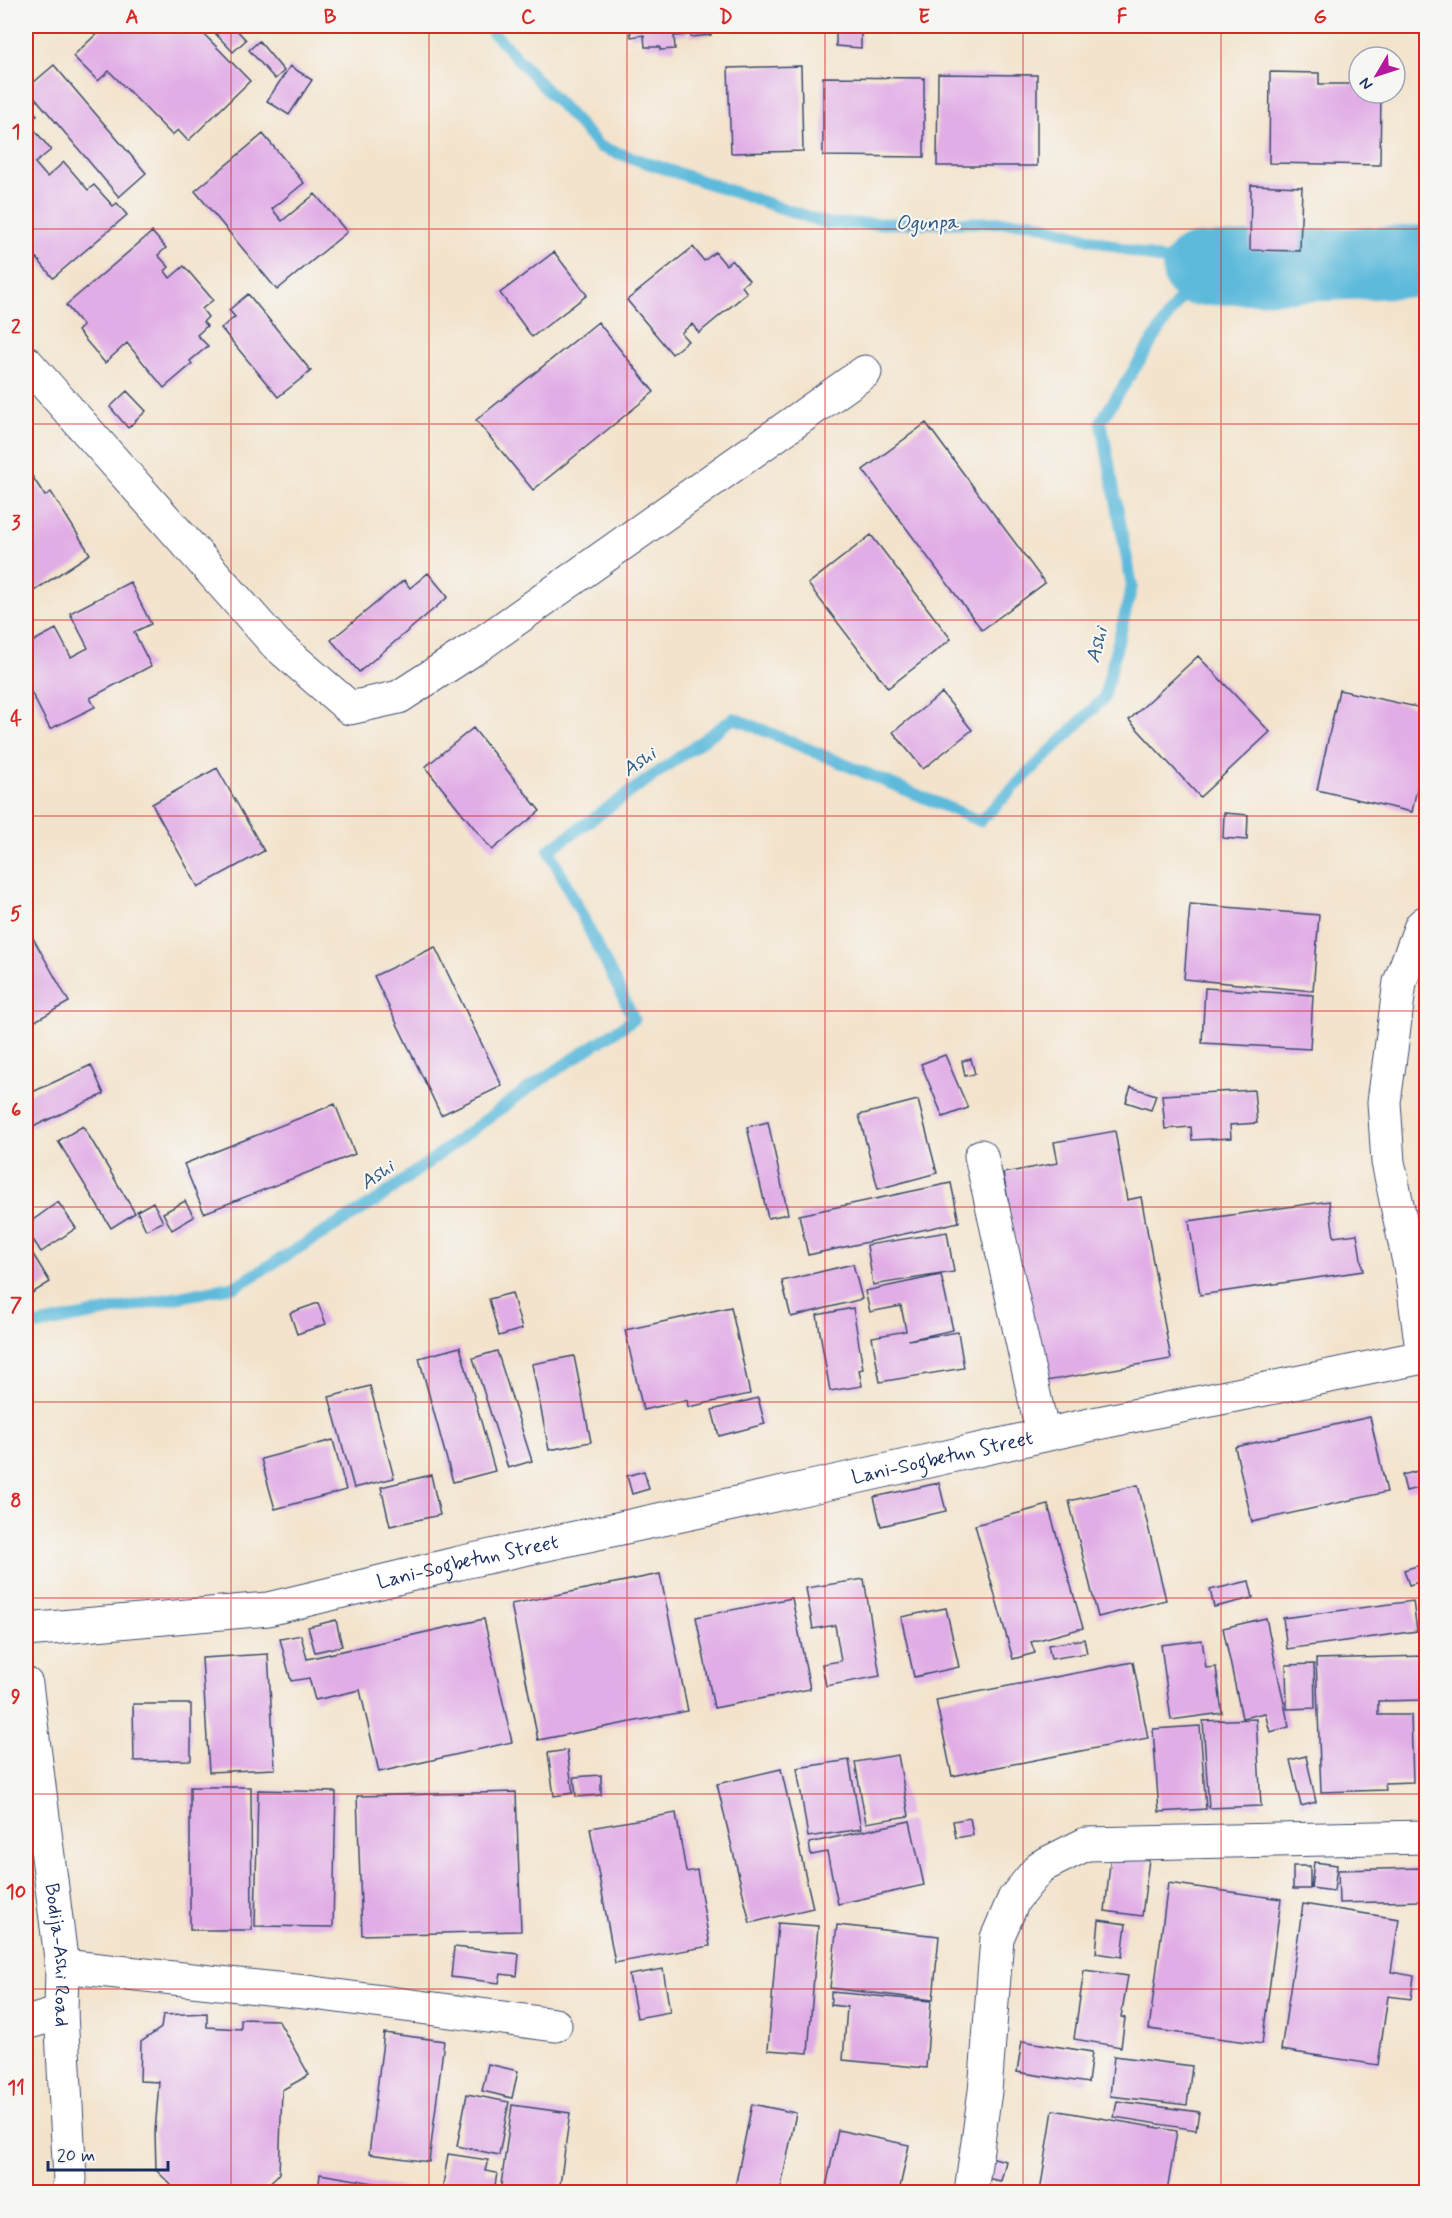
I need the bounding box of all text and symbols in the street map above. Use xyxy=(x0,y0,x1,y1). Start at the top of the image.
text: A xyxy=(125,4,139,31)
text: B xyxy=(324,4,337,31)
text: C xyxy=(521,4,536,31)
text: D xyxy=(719,4,733,31)
text: E xyxy=(918,4,930,31)
text: F xyxy=(1117,4,1128,31)
text: G xyxy=(1313,4,1327,31)
north arrow xyxy=(1347,45,1407,105)
text: N xyxy=(1355,73,1378,94)
text: 1 xyxy=(12,119,20,146)
water label: Ogunpa xyxy=(895,208,960,238)
text: 2 xyxy=(11,314,21,341)
text: 3 xyxy=(11,510,21,537)
water label: Ashi xyxy=(1079,622,1115,666)
text: 4 xyxy=(10,706,22,733)
water label: Ashi xyxy=(616,739,664,784)
text: 5 xyxy=(10,901,22,928)
text: 6 xyxy=(11,1097,21,1124)
water label: Ashi xyxy=(354,1152,402,1197)
text: 7 xyxy=(10,1292,22,1319)
street label: Lani-Sogbetun Street xyxy=(849,1424,1036,1491)
text: 8 xyxy=(10,1488,22,1515)
street label: Lani-Sogbetun Street xyxy=(374,1528,561,1596)
text: 9 xyxy=(11,1684,21,1711)
text: 10 xyxy=(6,1879,26,1906)
street label: Bodija-Ashi Road xyxy=(38,1882,76,2028)
text: 11 xyxy=(7,2075,25,2102)
scale bar xyxy=(48,2134,168,2172)
text: 20 m xyxy=(57,2144,95,2168)

